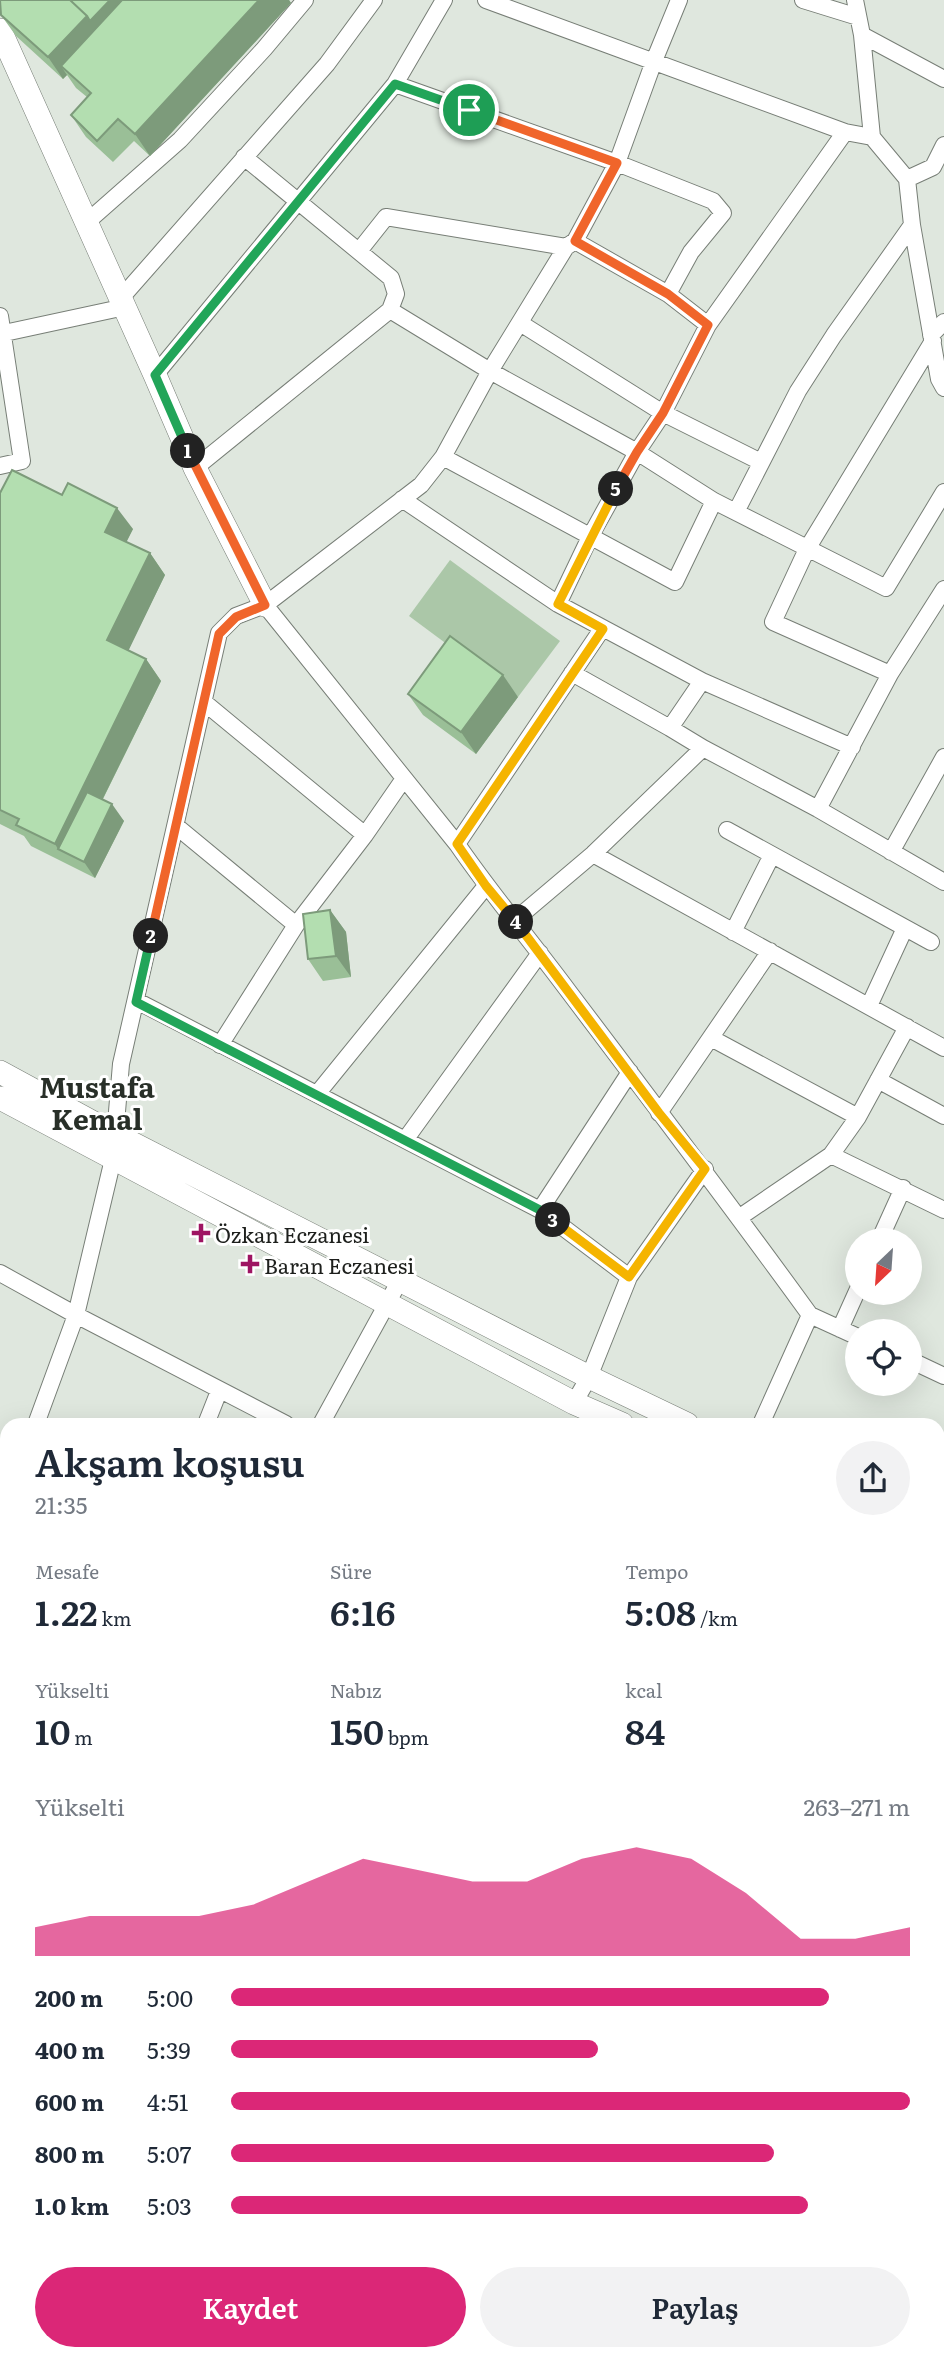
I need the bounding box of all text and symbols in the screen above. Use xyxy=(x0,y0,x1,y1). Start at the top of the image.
pin xyxy=(439,80,499,140)
icon: arrive xyxy=(450,91,488,129)
pin: 1 xyxy=(170,434,206,468)
text: 1 xyxy=(184,436,191,464)
pin: 5 xyxy=(598,472,634,506)
text: 5 xyxy=(610,474,621,502)
pin: 4 xyxy=(498,904,534,940)
text: 4 xyxy=(510,907,521,935)
pin: 2 xyxy=(134,918,168,954)
text: 2 xyxy=(145,921,156,949)
district label: Mustafa Kemal xyxy=(39,1065,156,1139)
pin: 3 xyxy=(536,1202,570,1238)
text: 3 xyxy=(547,1205,558,1233)
place label: Özkan Eczanesi xyxy=(215,1218,369,1249)
marker: Özkan Eczanesi xyxy=(193,1225,209,1241)
north arrow xyxy=(845,1228,922,1306)
map controls xyxy=(845,1228,922,1396)
place label: Baran Eczanesi xyxy=(264,1249,414,1280)
marker: Baran Eczanesi xyxy=(242,1256,258,1272)
button: locate xyxy=(845,1319,922,1396)
text: Akşam koşusu xyxy=(35,1432,305,1489)
button: share xyxy=(836,1441,910,1515)
text: 21:35 xyxy=(35,1487,88,1521)
text: Mesafe xyxy=(35,1557,99,1585)
text: Süre xyxy=(330,1557,372,1585)
text: Tempo xyxy=(625,1557,688,1585)
text: 1.22 xyxy=(35,1585,98,1637)
text: 6:16 xyxy=(330,1585,396,1637)
text: 5:08 xyxy=(625,1585,696,1637)
text: km xyxy=(98,1604,131,1632)
text: /km xyxy=(696,1604,738,1632)
text: Yükselti xyxy=(35,1676,109,1704)
text: Nabız xyxy=(330,1676,382,1704)
text: kcal xyxy=(625,1676,662,1704)
text: 10 xyxy=(35,1704,70,1756)
text: 150 xyxy=(330,1704,384,1756)
text: 84 xyxy=(625,1704,665,1756)
text: m xyxy=(70,1723,93,1751)
text: bpm xyxy=(384,1723,429,1751)
text: Yükselti xyxy=(35,1789,125,1823)
text: 263–271 m xyxy=(804,1789,910,1823)
text: 200 m xyxy=(35,1980,103,2014)
text: 5:00 xyxy=(147,1980,193,2014)
text: 400 m xyxy=(35,2032,105,2066)
text: 5:39 xyxy=(147,2032,191,2066)
text: 600 m xyxy=(35,2084,104,2118)
text: 4:51 xyxy=(147,2084,188,2118)
text: 800 m xyxy=(35,2136,104,2170)
text: 5:07 xyxy=(147,2136,191,2170)
text: 1.0 km xyxy=(35,2188,109,2222)
text: 5:03 xyxy=(147,2188,192,2222)
button: Kaydet xyxy=(35,2267,466,2347)
button: Paylaş xyxy=(480,2267,910,2347)

